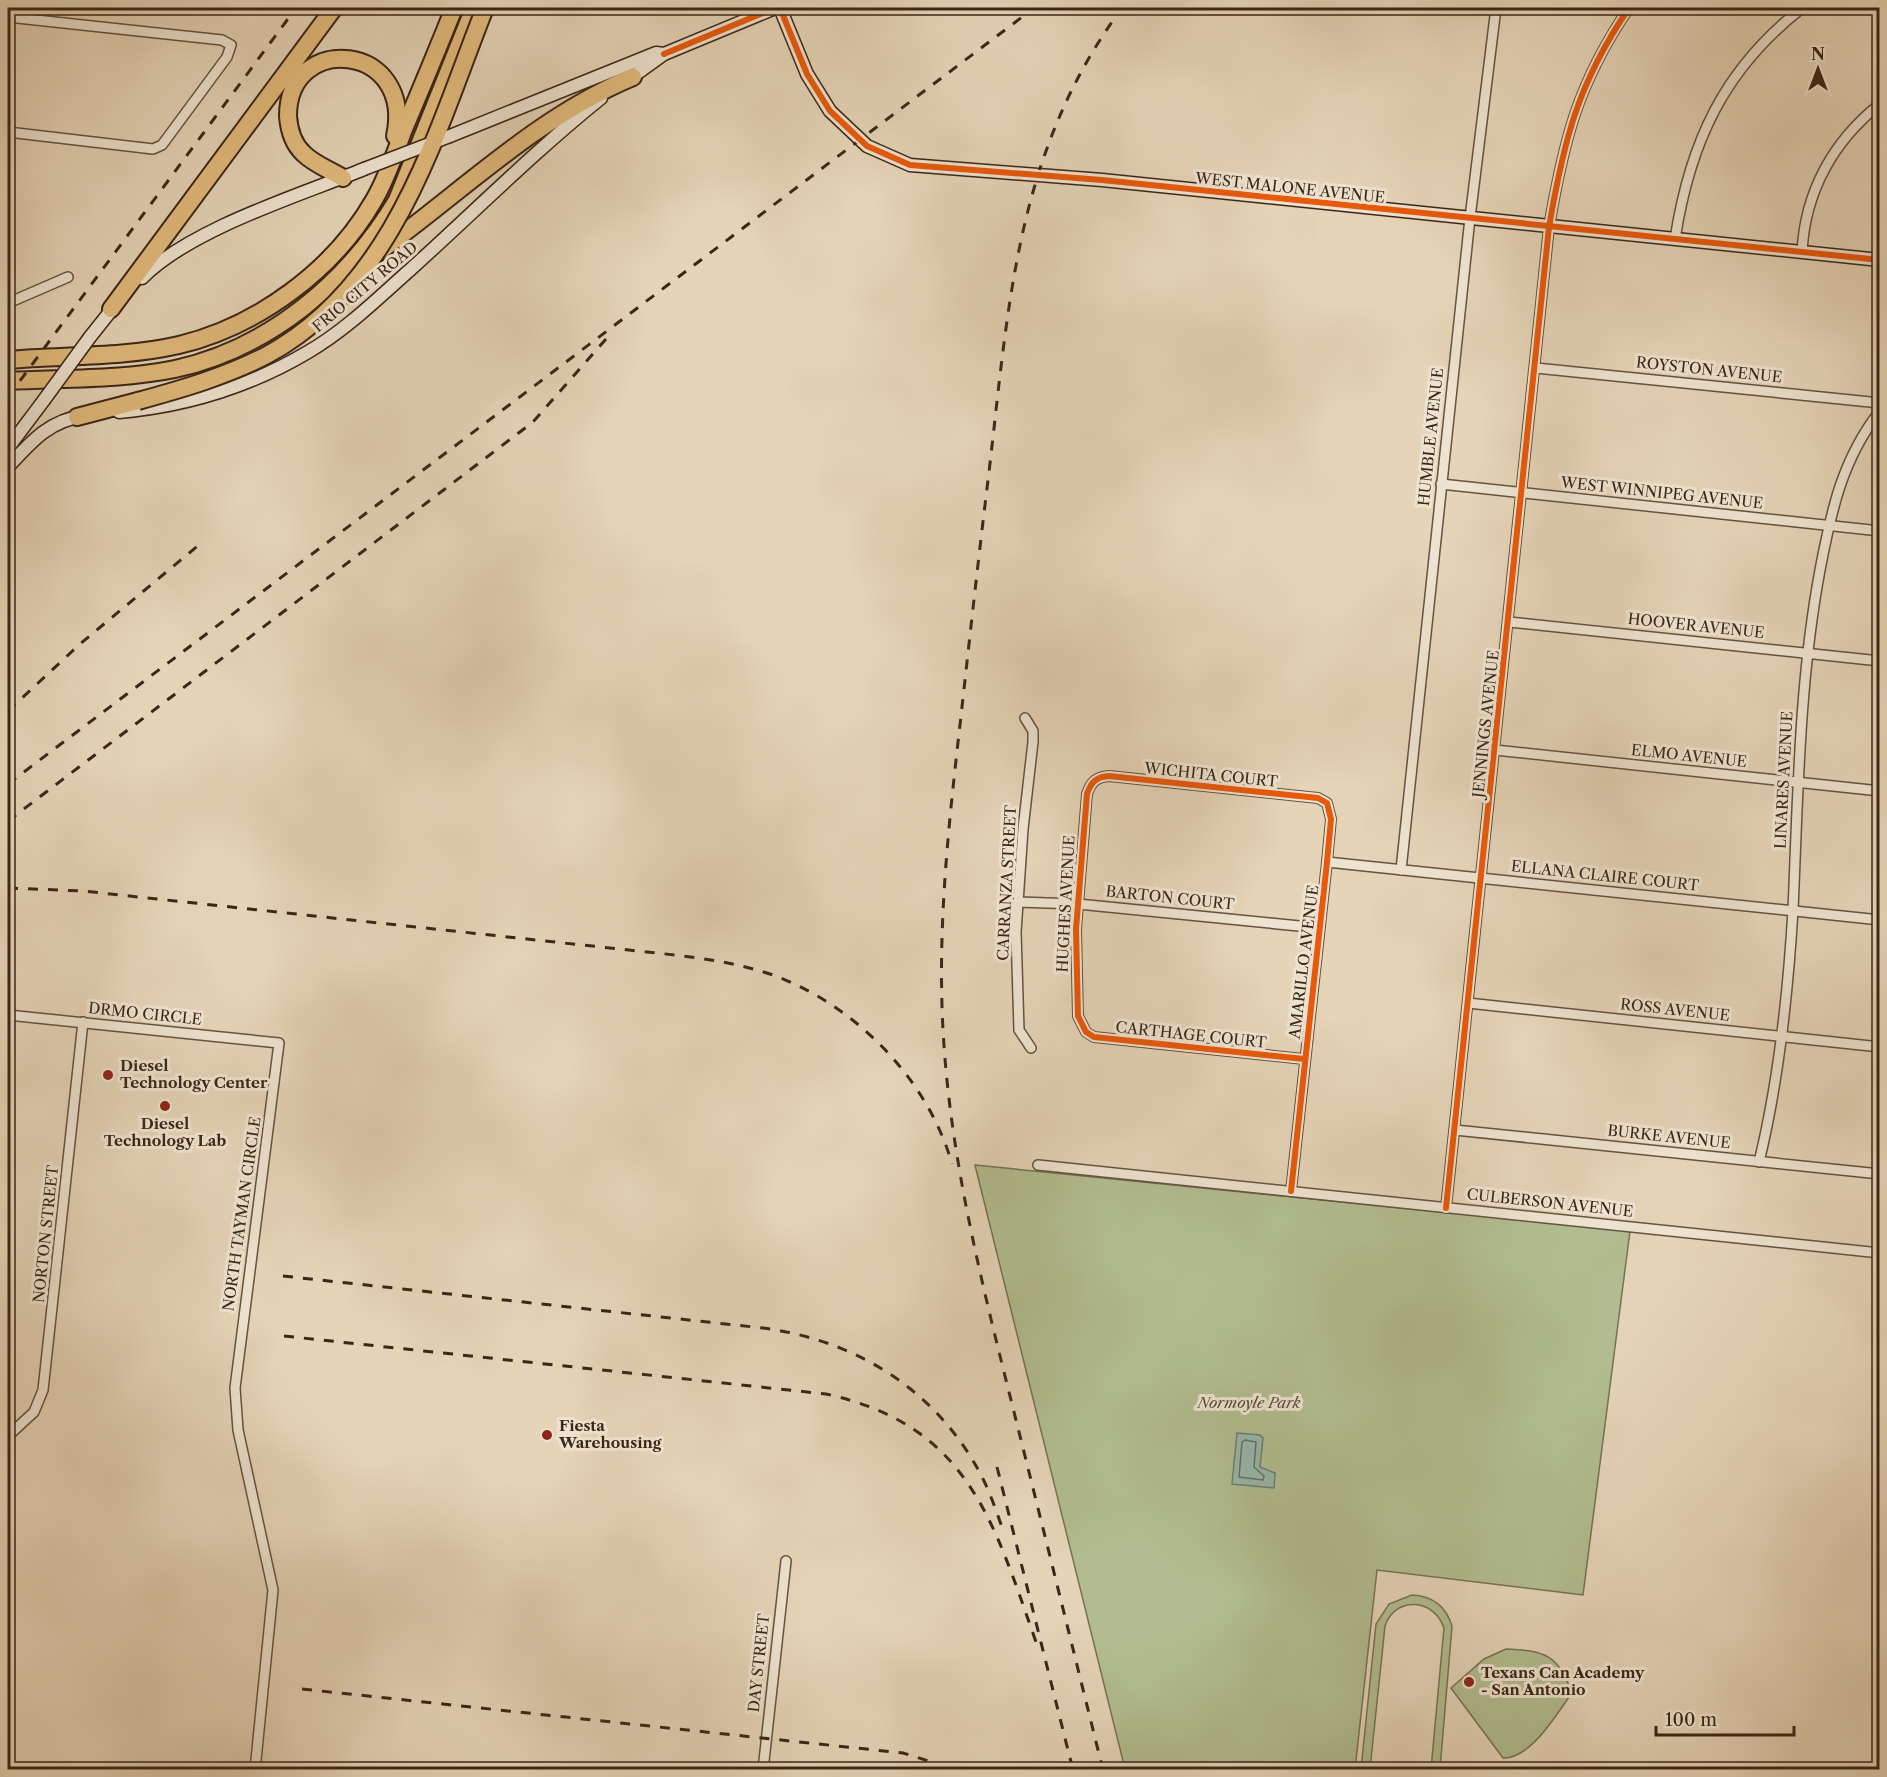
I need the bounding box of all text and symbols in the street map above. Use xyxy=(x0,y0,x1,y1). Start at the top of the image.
north arrow xyxy=(1788,39,1848,99)
text: N xyxy=(1811,44,1825,64)
street label: WEST MALONE AVENUE xyxy=(1193,168,1386,207)
street label: FRIO CITY ROAD xyxy=(308,237,421,336)
street label: ROYSTON AVENUE xyxy=(1635,352,1783,387)
street label: HUMBLE AVENUE xyxy=(1414,367,1447,507)
street label: WEST WINNIPEG AVENUE xyxy=(1559,472,1764,513)
street label: HOOVER AVENUE xyxy=(1627,609,1765,642)
street label: JENNINGS AVENUE xyxy=(1468,649,1503,801)
street label: LINARES AVENUE xyxy=(1770,711,1797,849)
street label: ELMO AVENUE xyxy=(1630,740,1748,771)
street label: WICHITA COURT xyxy=(1142,758,1279,791)
street label: CARRANZA STREET xyxy=(993,804,1020,961)
street label: HUGHES AVENUE xyxy=(1052,835,1079,973)
street label: ELLANA CLAIRE COURT xyxy=(1510,856,1701,895)
street label: BARTON COURT xyxy=(1105,881,1236,914)
street label: AMARILLO AVENUE xyxy=(1285,884,1322,1041)
street label: ROSS AVENUE xyxy=(1619,994,1731,1025)
street label: DRMO CIRCLE xyxy=(87,998,203,1029)
street label: CARTHAGE COURT xyxy=(1115,1017,1268,1052)
place label: Diesel Technology Center xyxy=(120,1056,268,1092)
marker: Diesel Technology Center xyxy=(101,1068,115,1082)
marker: Diesel Technology Lab xyxy=(158,1099,172,1113)
place label: Diesel Technology Lab xyxy=(104,1114,227,1150)
street label: NORTH TAYMAN CIRCLE xyxy=(218,1116,265,1312)
street label: BURKE AVENUE xyxy=(1607,1121,1732,1152)
street label: NORTON STREET xyxy=(29,1163,62,1304)
street label: CULBERSON AVENUE xyxy=(1466,1184,1634,1221)
park label: Normoyle Park xyxy=(1196,1393,1301,1412)
place label: Fiesta Warehousing xyxy=(558,1416,662,1452)
marker: Fiesta Warehousing xyxy=(540,1428,554,1442)
street label: DAY STREET xyxy=(744,1612,773,1713)
place label: Texans Can Academy - San Antonio xyxy=(1481,1663,1645,1699)
marker: Texans Can Academy - San Antonio xyxy=(1462,1675,1476,1689)
scale bar xyxy=(1656,1699,1794,1737)
text: 100 m xyxy=(1665,1709,1717,1731)

